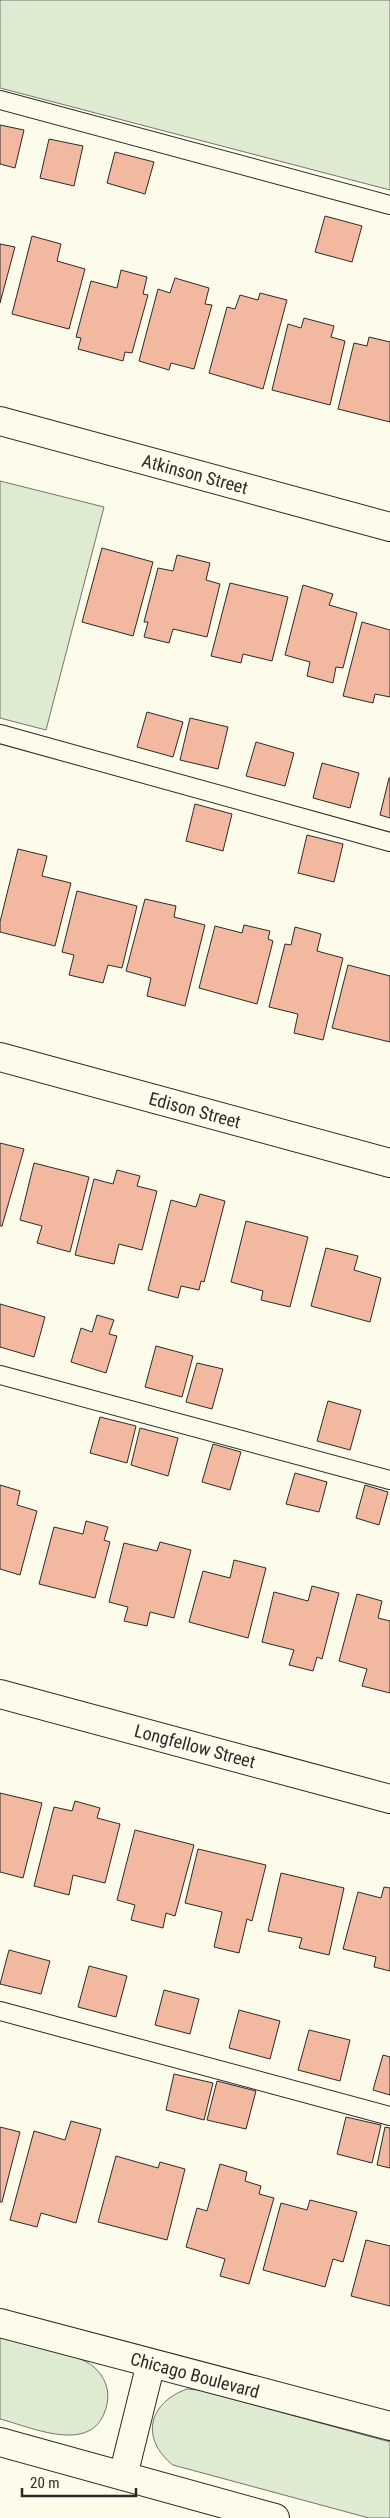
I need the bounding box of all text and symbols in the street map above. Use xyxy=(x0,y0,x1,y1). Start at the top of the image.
street label: Atkinson Street xyxy=(140,450,250,498)
street label: Edison Street xyxy=(147,1088,243,1132)
street label: Longfellow Street xyxy=(132,1720,258,1772)
street label: Chicago Boulevard xyxy=(128,2348,262,2402)
scale bar xyxy=(22,2466,136,2498)
text: 20 m xyxy=(30,2474,60,2492)

